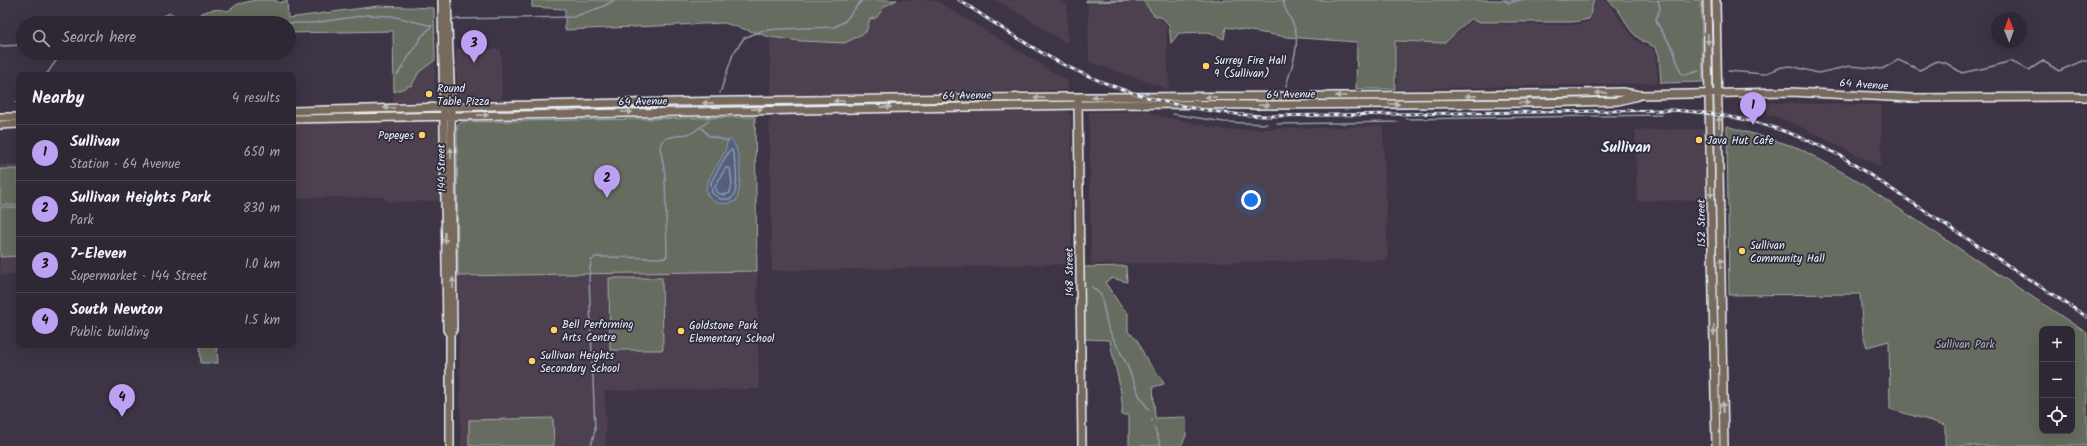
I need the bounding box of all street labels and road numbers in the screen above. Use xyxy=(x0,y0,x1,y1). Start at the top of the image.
street label: 64 Avenue xyxy=(1839,74,1889,96)
street label: 64 Avenue xyxy=(1266,86,1316,104)
street label: 64 Avenue xyxy=(942,87,992,105)
street label: 64 Avenue xyxy=(618,93,668,111)
street label: 144 Street xyxy=(433,143,451,192)
street label: 152 Street xyxy=(1693,198,1711,247)
street label: 148 Street xyxy=(1061,247,1079,296)

